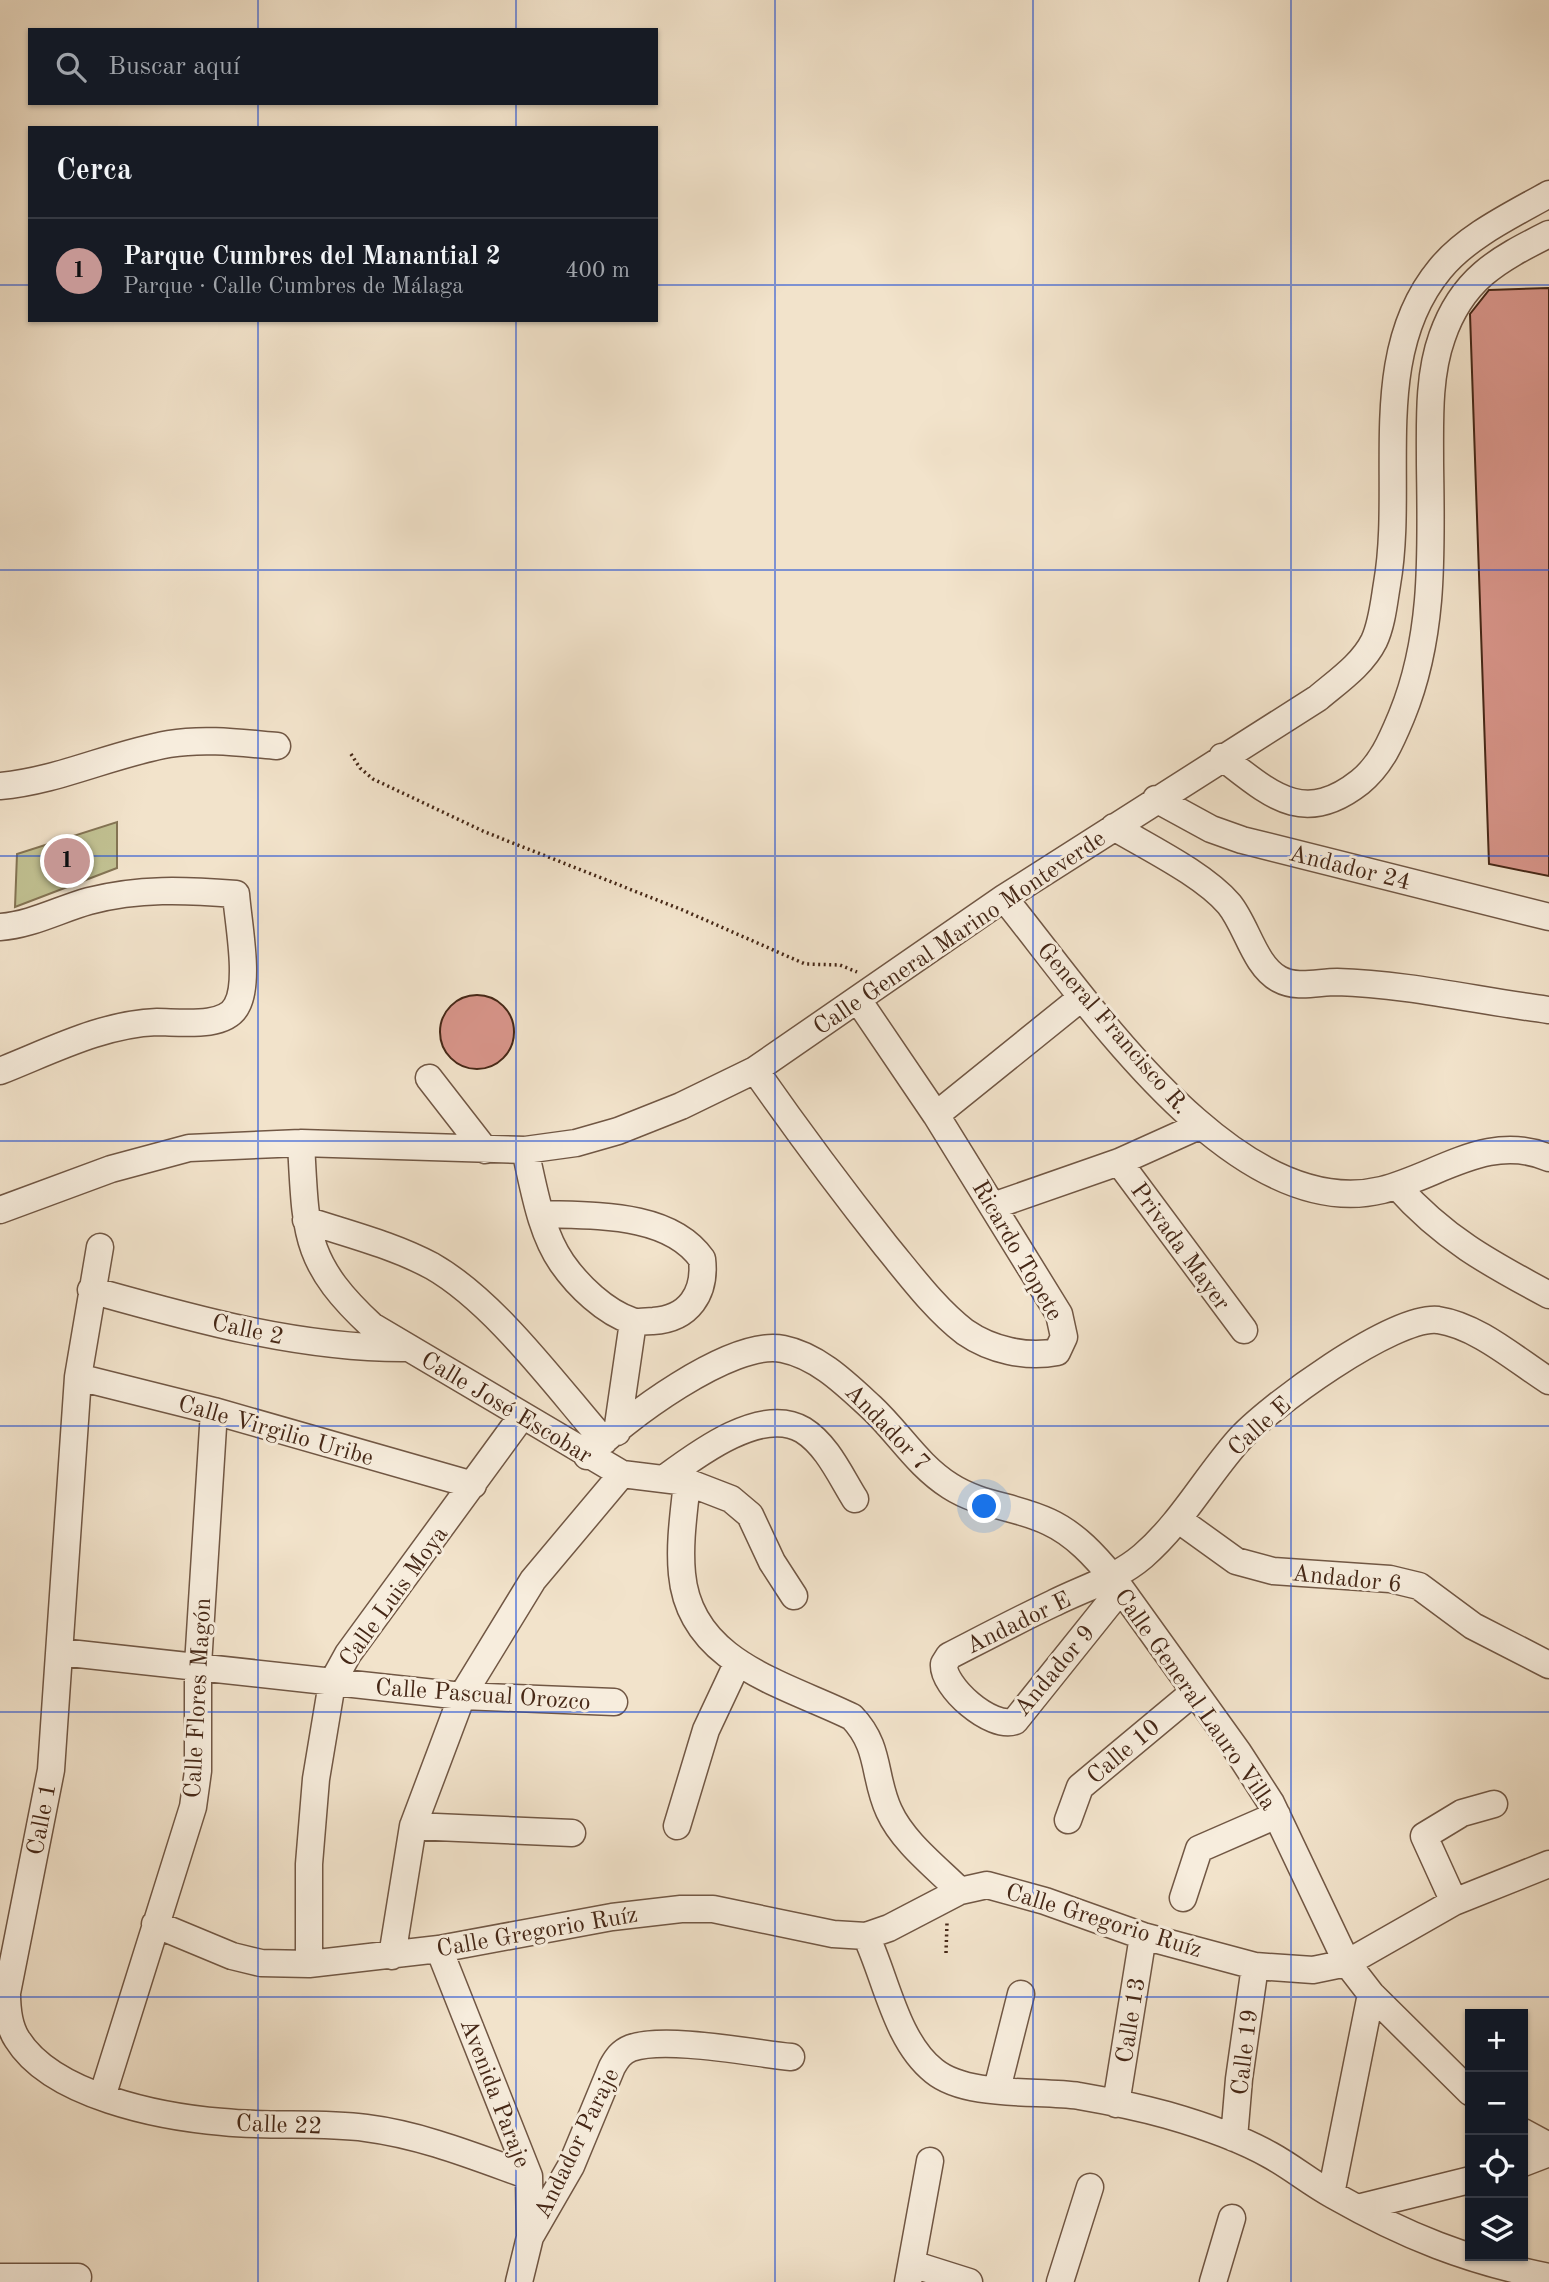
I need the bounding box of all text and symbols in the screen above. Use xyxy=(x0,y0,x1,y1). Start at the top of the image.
search box xyxy=(28,28,658,105)
icon: search xyxy=(52,48,90,86)
text: Buscar aquí xyxy=(108,54,240,80)
text: Cerca xyxy=(56,156,132,186)
text: Parque Cumbres del Manantial 2 xyxy=(123,244,501,270)
text: 1 xyxy=(72,259,86,282)
text: 400 m xyxy=(565,259,630,282)
text: Parque · Calle Cumbres de Málaga xyxy=(123,275,464,298)
street label: Calle General Marino Monteverde xyxy=(810,827,1110,1040)
pin: 1 xyxy=(44,835,90,887)
street label: Andador 24 xyxy=(1286,842,1413,896)
street label: General Francisco R. xyxy=(1032,939,1193,1120)
street label: Ricardo Topete xyxy=(967,1177,1066,1325)
street label: Privada Mayer xyxy=(1125,1179,1234,1316)
street label: Calle 2 xyxy=(210,1312,286,1350)
street label: Calle José Escobar xyxy=(416,1348,596,1469)
street label: Andador 7 xyxy=(840,1380,934,1477)
street label: Calle Virgilio Uribe xyxy=(175,1393,376,1471)
street label: Calle E xyxy=(1224,1393,1296,1462)
your location xyxy=(967,1489,1001,1523)
street label: Calle Luis Moya xyxy=(336,1522,453,1672)
street label: Andador 6 xyxy=(1291,1562,1403,1598)
street label: Calle General Lauro Villa xyxy=(1109,1585,1280,1815)
street label: Andador E xyxy=(963,1588,1075,1659)
street label: Calle Flores Magón xyxy=(182,1597,216,1799)
street label: Andador 9 xyxy=(1011,1621,1100,1721)
street label: Calle Pascual Orozco xyxy=(374,1676,591,1715)
street label: Calle 10 xyxy=(1083,1716,1165,1790)
street label: Calle 1 xyxy=(24,1781,62,1857)
street label: Calle Gregorio Ruíz xyxy=(1003,1881,1204,1963)
street label: Calle Gregorio Ruíz xyxy=(435,1903,640,1962)
street label: Calle 13 xyxy=(1113,1976,1151,2065)
street label: Calle 19 xyxy=(1229,2008,1263,2097)
map controls xyxy=(1465,2009,1528,2261)
button: + xyxy=(1465,2009,1528,2072)
street label: Avenida Paraje xyxy=(455,2016,534,2172)
street label: Andador Paraje xyxy=(531,2065,625,2223)
button: − xyxy=(1465,2072,1528,2135)
street label: Calle 22 xyxy=(235,2112,323,2140)
button: locate xyxy=(1465,2135,1528,2198)
button: layers xyxy=(1465,2198,1528,2261)

